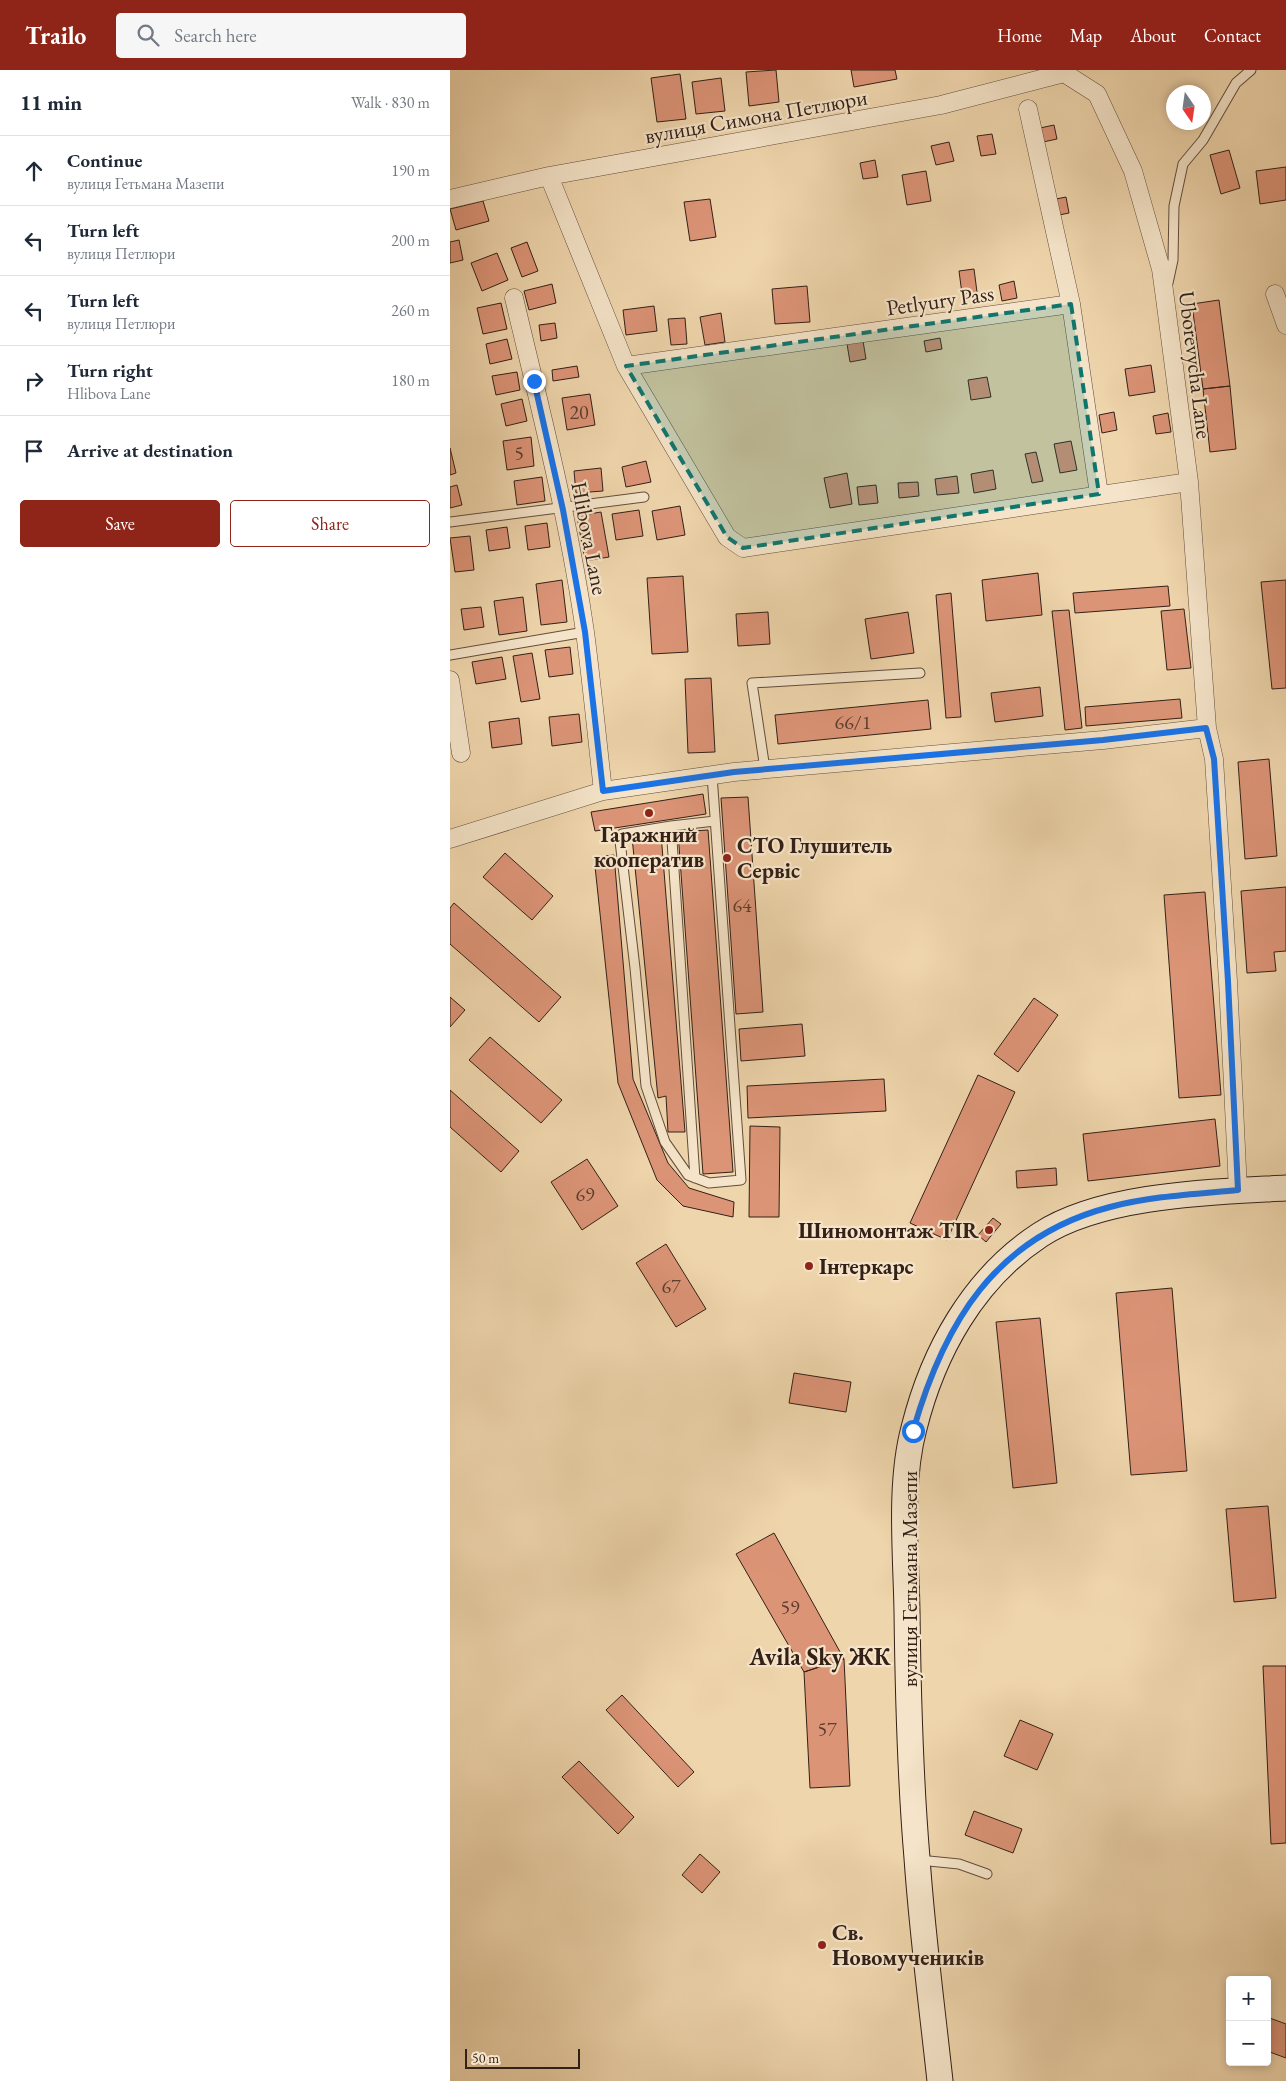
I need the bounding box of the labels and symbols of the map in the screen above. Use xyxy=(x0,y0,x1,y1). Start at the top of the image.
street label: вулиця Симона Петлюри xyxy=(642,83,870,150)
north arrow xyxy=(1166,85,1211,130)
street label: Petlyury Pass xyxy=(884,279,996,322)
street label: Uborevycha Lane xyxy=(1172,290,1219,441)
route end xyxy=(523,370,546,393)
house number: 20 xyxy=(569,399,589,425)
house number: 5 xyxy=(514,440,524,466)
street label: Hlibova Lane xyxy=(564,479,615,598)
house number: 66/1 xyxy=(835,709,871,735)
marker: Гаражний кооператив xyxy=(643,807,655,819)
place label: Гаражний кооператив xyxy=(594,820,705,874)
place label: СТО Глушитель Сервіс xyxy=(737,831,892,885)
marker: СТО Глушитель Сервіс xyxy=(721,852,733,864)
house number: 64 xyxy=(732,892,752,918)
house number: 69 xyxy=(575,1181,595,1207)
place label: Шиномонтаж TIR xyxy=(798,1216,979,1245)
marker: Шиномонтаж TIR xyxy=(983,1224,995,1236)
place label: Інтеркарс xyxy=(819,1252,914,1281)
marker: Інтеркарс xyxy=(803,1260,815,1272)
house number: 67 xyxy=(661,1273,681,1299)
route start xyxy=(902,1420,925,1443)
street label: вулиця Гетьмана Мазепи xyxy=(895,1470,924,1687)
house number: 59 xyxy=(780,1594,800,1620)
district label: Avila Sky ЖК xyxy=(748,1641,892,1673)
house number: 57 xyxy=(817,1716,837,1742)
place label: Св. Новомучеників xyxy=(832,1918,985,1972)
marker: Св. Новомучеників xyxy=(816,1939,828,1951)
scale bar xyxy=(465,2046,580,2069)

